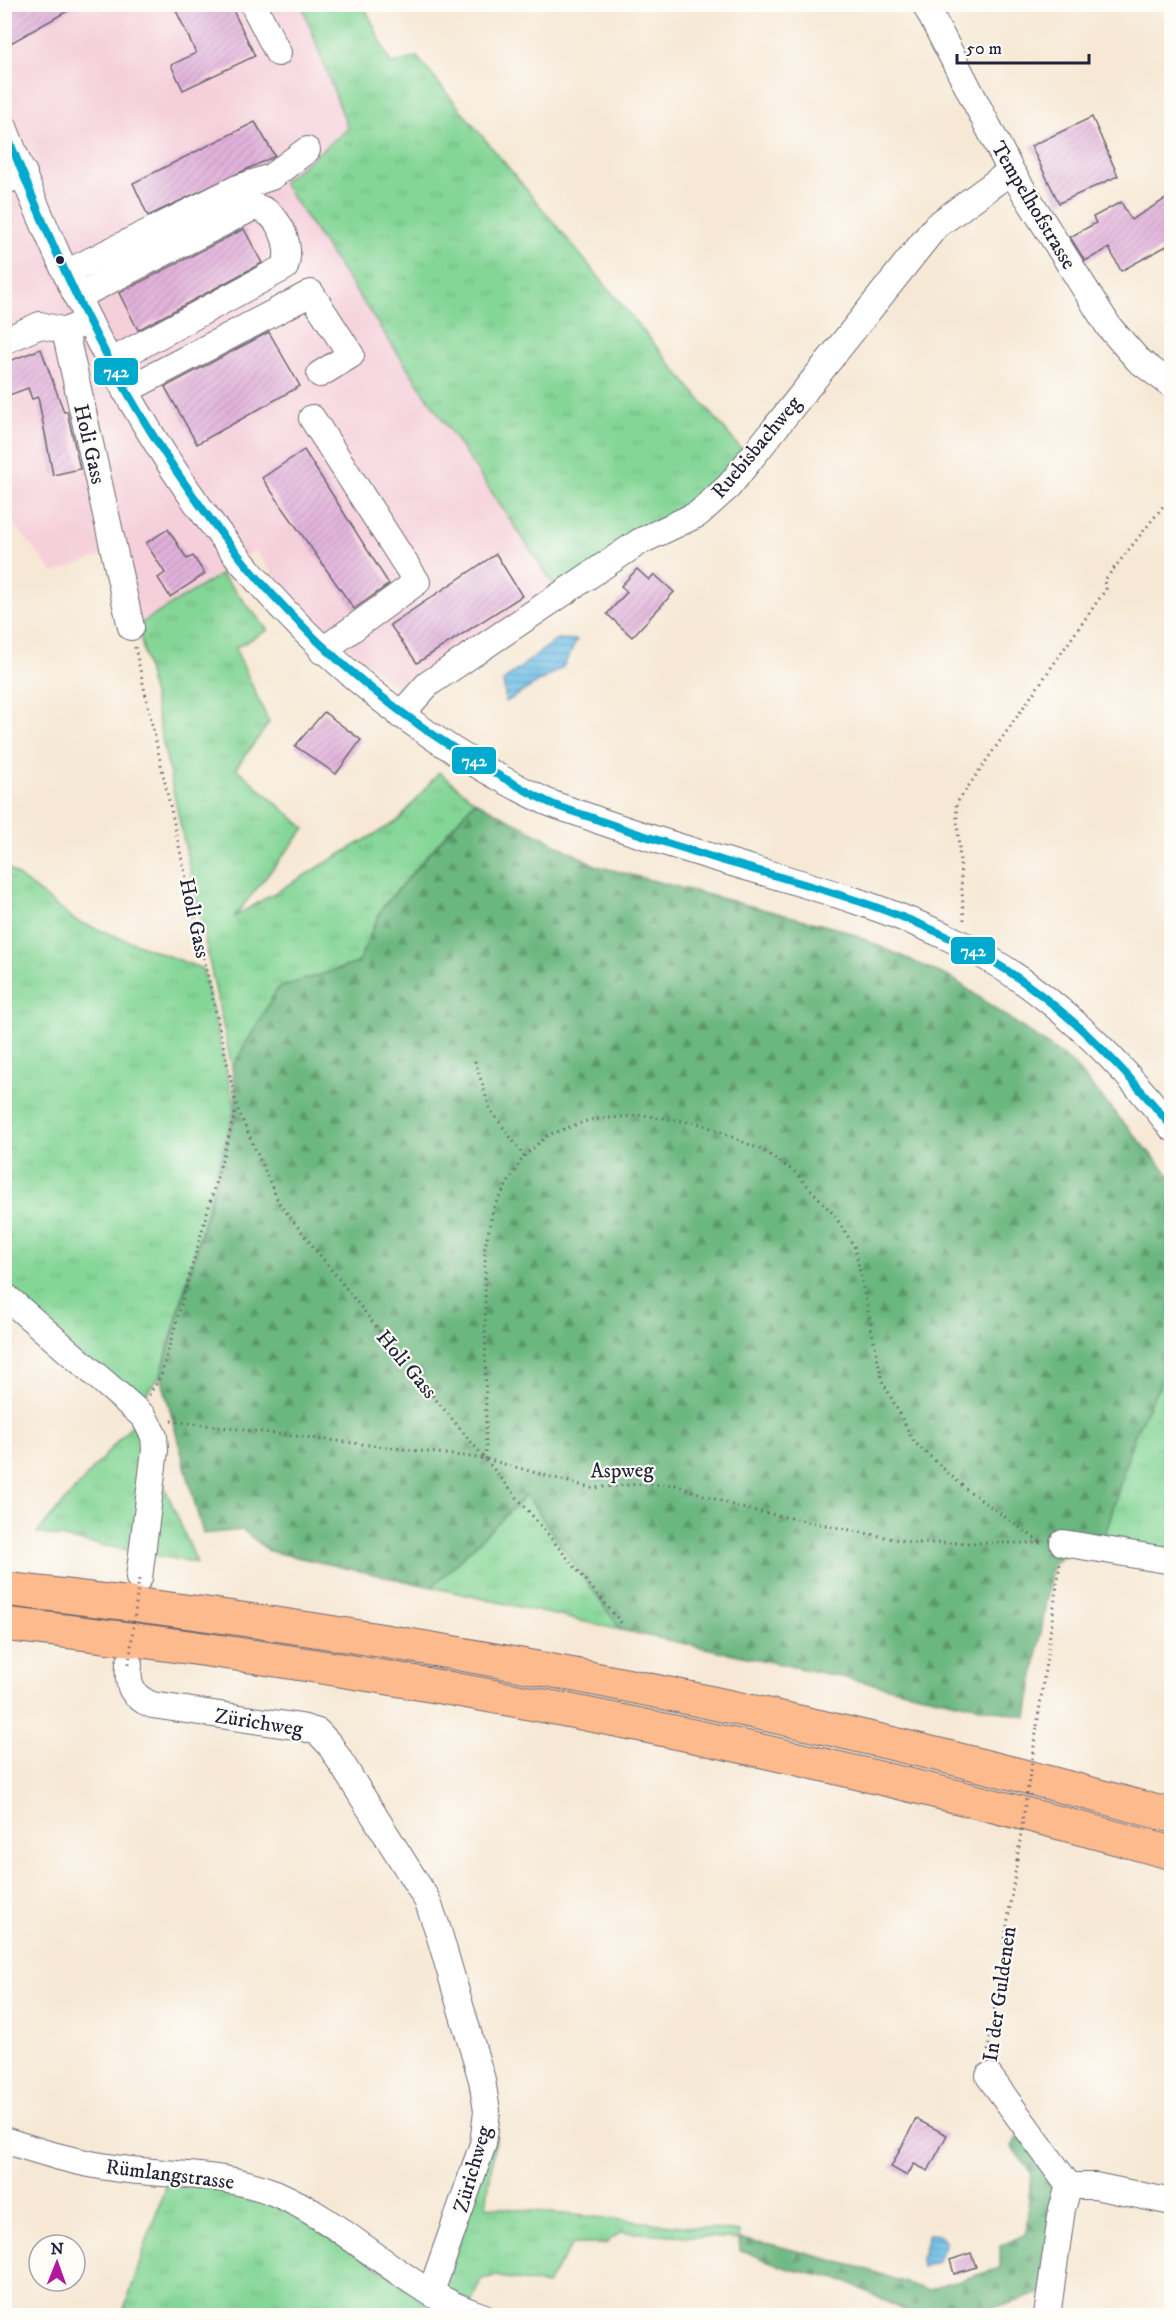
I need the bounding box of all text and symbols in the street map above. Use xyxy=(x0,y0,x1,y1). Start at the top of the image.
scale bar xyxy=(957,27,1089,65)
text: 50 m xyxy=(966,38,1002,60)
street label: Tempelhofstrasse xyxy=(985,137,1082,275)
unlabelled marker xyxy=(54,254,66,266)
line badge: 742 xyxy=(93,357,139,386)
text: 742 xyxy=(103,362,130,382)
street label: Ruebisbachweg xyxy=(706,390,808,504)
street label: Holi Gass xyxy=(67,402,111,487)
line badge: 742 xyxy=(451,746,497,775)
text: 742 xyxy=(461,751,488,771)
street label: Holi Gass xyxy=(173,876,215,961)
line badge: 742 xyxy=(950,936,996,965)
text: 742 xyxy=(960,941,987,961)
street label: Holi Gass xyxy=(370,1325,442,1404)
street label: Aspweg xyxy=(590,1457,655,1485)
street label: Zürichweg xyxy=(213,1703,306,1743)
street label: In der Guldenen xyxy=(978,1925,1022,2064)
street label: Zürichweg xyxy=(448,2122,498,2216)
street label: Rümlangstrasse xyxy=(104,2154,236,2196)
north arrow xyxy=(27,2233,87,2293)
text: N xyxy=(51,2239,64,2259)

